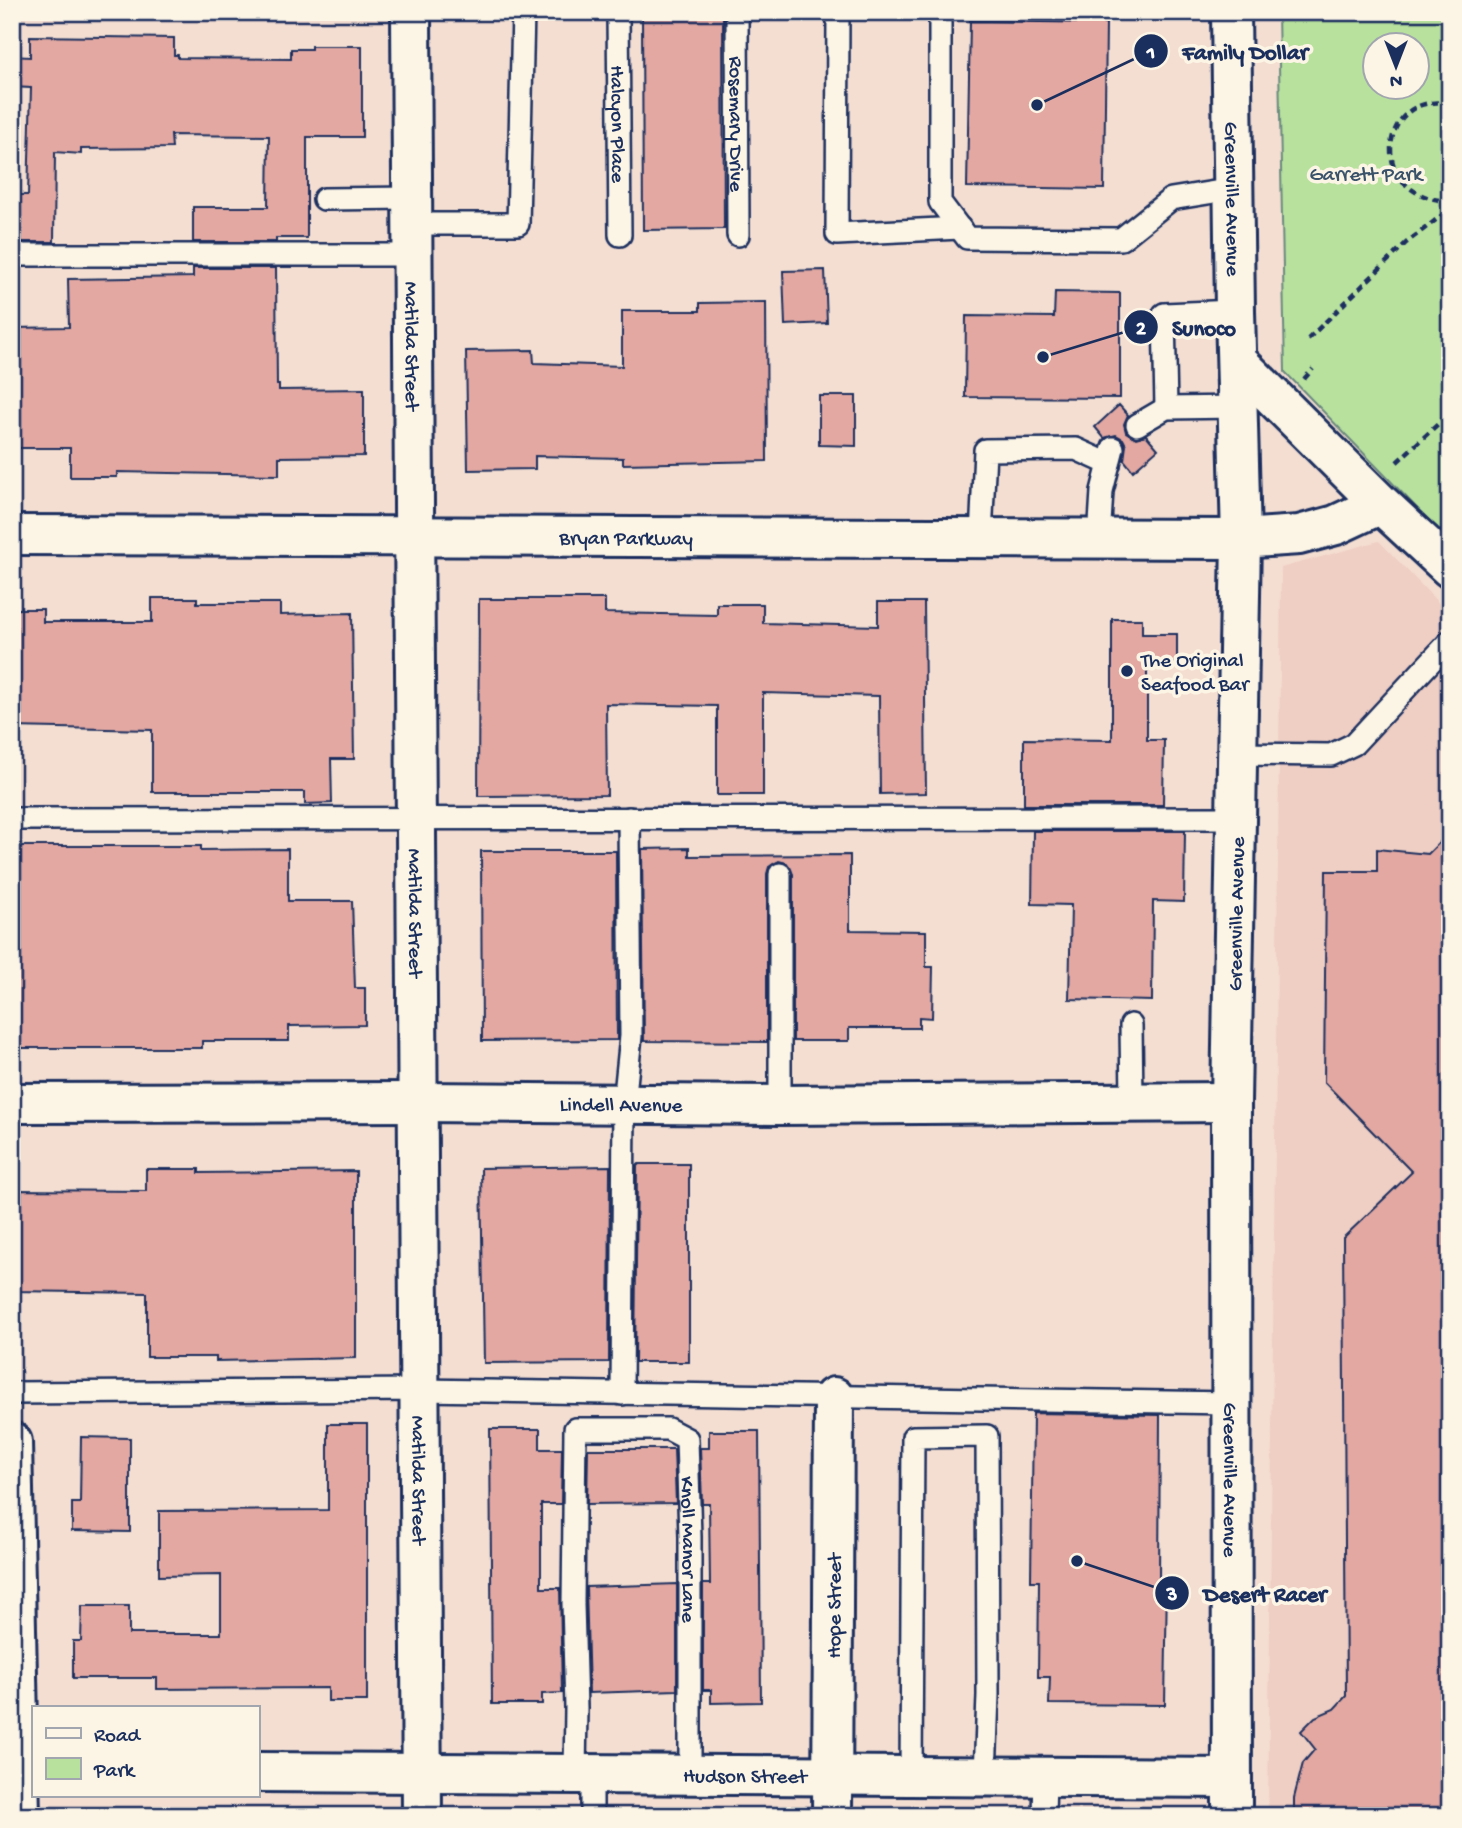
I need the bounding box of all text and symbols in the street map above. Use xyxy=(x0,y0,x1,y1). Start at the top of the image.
callout: Family Dollar xyxy=(1134,29,1322,73)
north arrow xyxy=(1360,32,1430,102)
text: Family Dollar xyxy=(1181,41,1311,68)
text: 1 xyxy=(1146,42,1155,67)
street label: Rosemary Drive xyxy=(721,56,747,193)
street label: Halcyon Place xyxy=(602,65,629,184)
text: N xyxy=(1390,68,1402,91)
street label: Greenville Avenue xyxy=(1216,122,1244,278)
park label: Garrett Park xyxy=(1310,164,1425,189)
street label: Matilda Street xyxy=(397,281,422,413)
callout: Sunoco xyxy=(1123,305,1250,349)
text: Sunoco xyxy=(1172,317,1236,344)
text: 2 xyxy=(1136,318,1147,343)
street label: Bryan Parkway xyxy=(558,528,693,553)
place label: The Original Seafood Bar xyxy=(1140,650,1250,699)
marker: The Original Seafood Bar xyxy=(1119,663,1135,679)
street label: Greenville Avenue xyxy=(1225,836,1252,991)
street label: Matilda Street xyxy=(400,848,426,980)
street label: Lindell Avenue xyxy=(559,1094,684,1120)
street label: Greenville Avenue xyxy=(1215,1403,1241,1558)
street label: Matilda Street xyxy=(404,1415,429,1547)
street label: Knoll Manor Lane xyxy=(672,1476,699,1624)
street label: Hope Street xyxy=(824,1551,849,1659)
callout: Desert Racer xyxy=(1155,1571,1341,1615)
text: Desert Racer xyxy=(1202,1583,1329,1610)
text: 3 xyxy=(1166,1584,1178,1609)
legend xyxy=(32,1706,259,1797)
text: Road xyxy=(94,1725,142,1750)
text: Park xyxy=(93,1760,137,1785)
street label: Hudson Street xyxy=(683,1766,809,1791)

